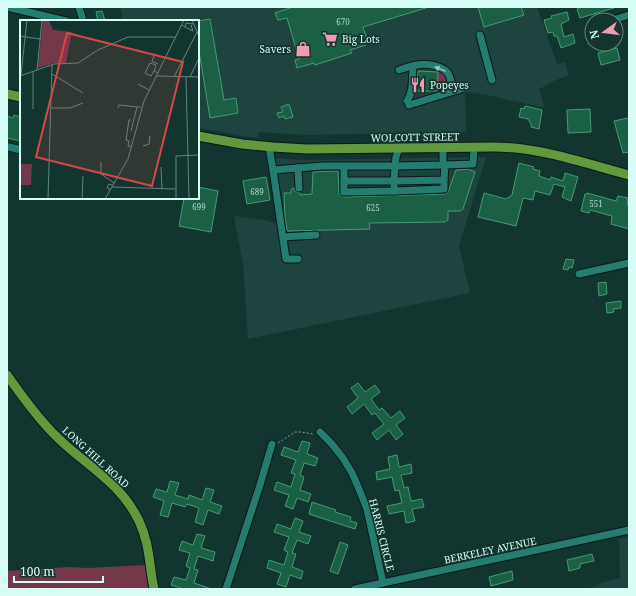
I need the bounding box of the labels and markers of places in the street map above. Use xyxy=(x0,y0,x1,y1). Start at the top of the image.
supermarket icon: Big Lots xyxy=(321,30,339,48)
place label: Big Lots xyxy=(342,32,380,46)
shop icon: Savers xyxy=(294,40,312,58)
place label: Savers xyxy=(260,42,291,56)
restaurant icon: Popeyes xyxy=(409,76,427,94)
place label: Popeyes xyxy=(430,78,469,92)

